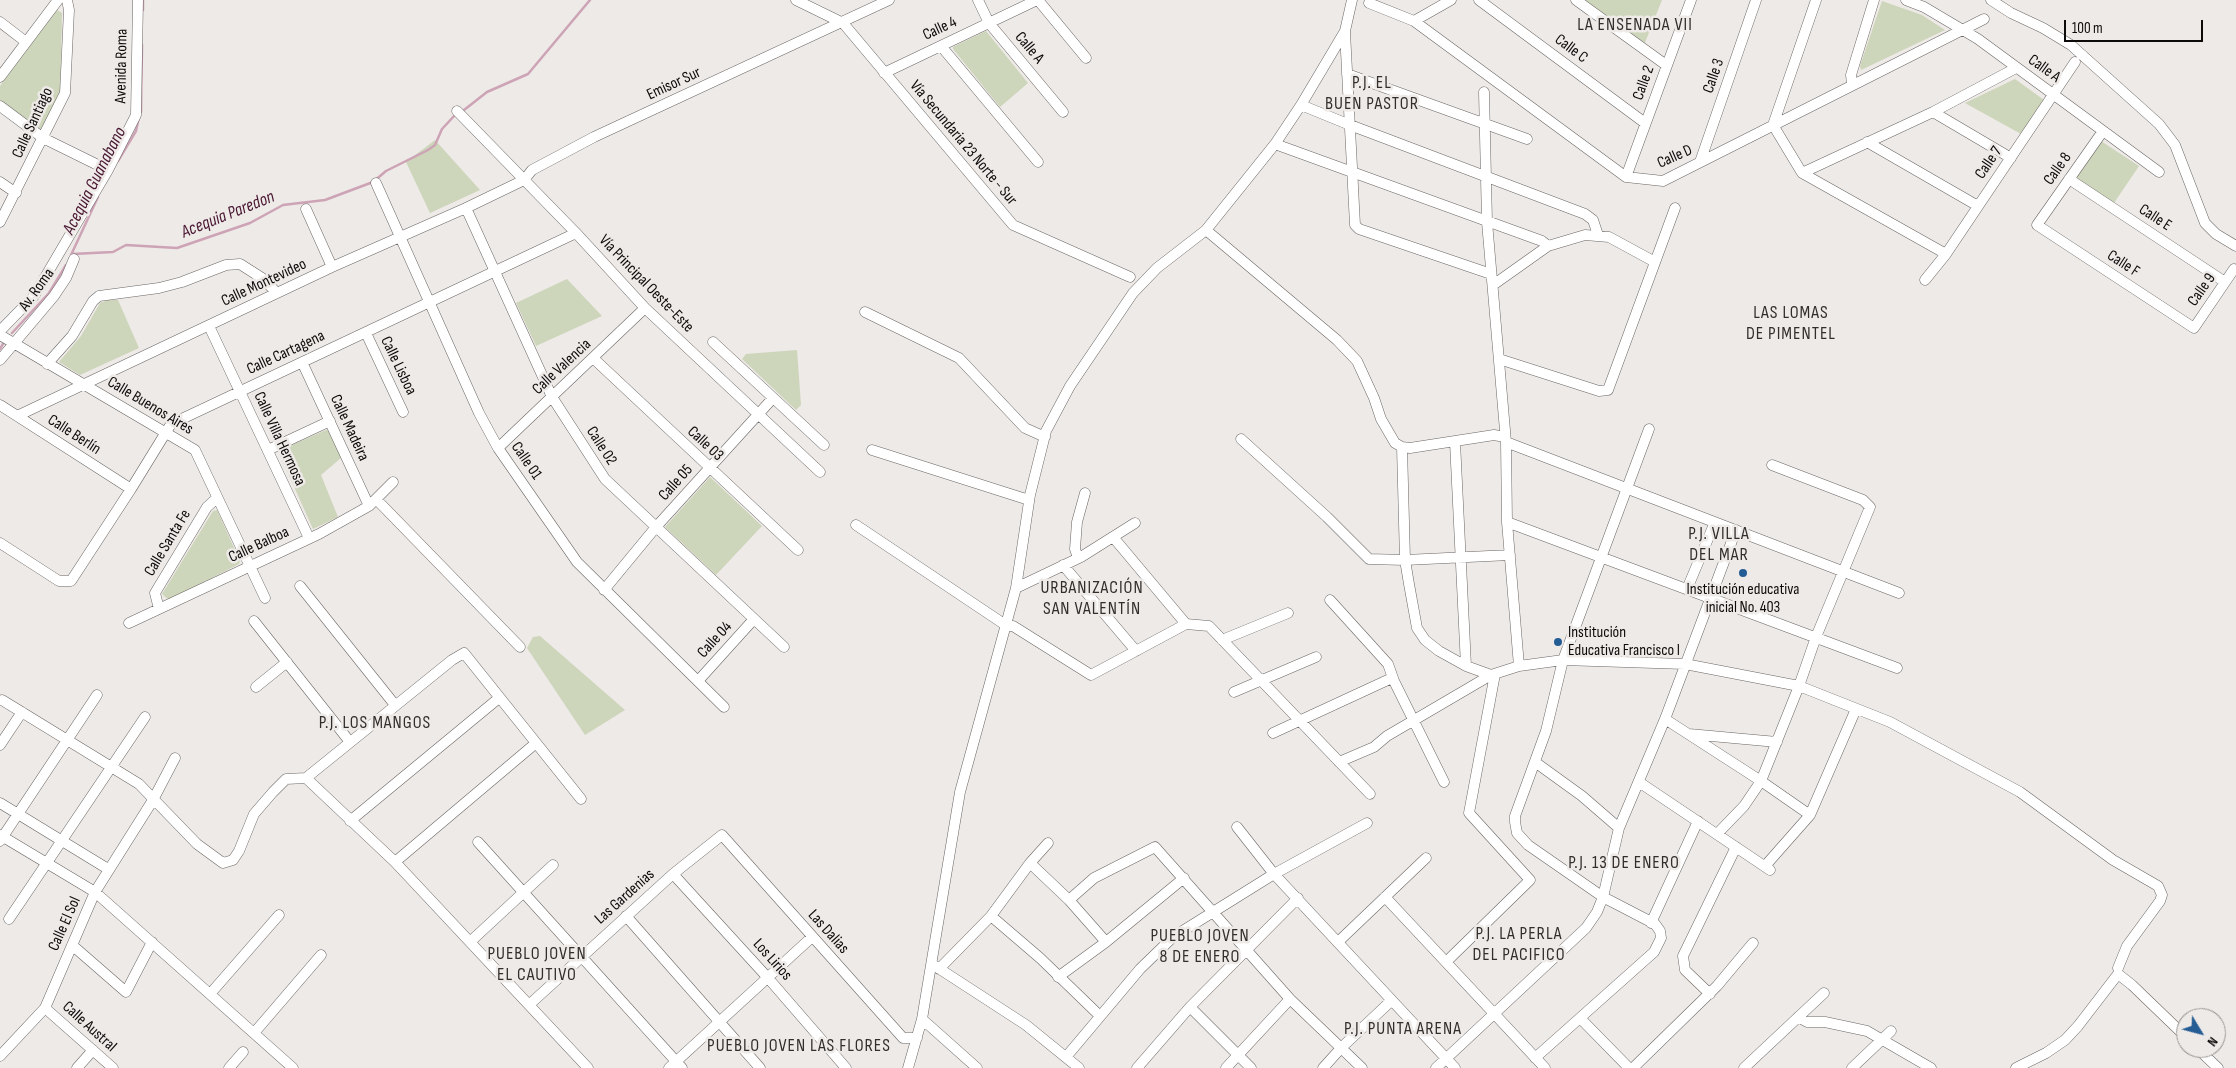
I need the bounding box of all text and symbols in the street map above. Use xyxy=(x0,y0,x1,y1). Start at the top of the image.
scale bar xyxy=(2066,10,2205,42)
street label: Calle 4 xyxy=(920,13,960,45)
district label: LA ENSENADA VII xyxy=(1575,14,1695,36)
text: 100 m xyxy=(2072,19,2103,38)
street label: Calle A xyxy=(1010,28,1048,68)
street label: Avenida Roma xyxy=(112,29,132,103)
street label: Calle C xyxy=(1551,30,1591,68)
street label: Calle A xyxy=(2024,51,2064,87)
street label: Calle 3 xyxy=(1699,56,1729,96)
street label: Emisor Sur xyxy=(644,63,704,105)
street label: Calle 2 xyxy=(1629,63,1659,103)
district label: P.J. EL BUEN PASTOR xyxy=(1324,72,1420,115)
street label: Vía Secundaria 23 Norte - Sur xyxy=(905,77,1021,209)
street label: Calle Santiago xyxy=(8,85,58,161)
water label: Acequia Guanabano xyxy=(59,124,131,238)
street label: Calle D xyxy=(1654,141,1696,173)
street label: Calle 7 xyxy=(1971,143,2007,183)
street label: Calle 8 xyxy=(2040,149,2076,189)
water label: Acequia Paredon xyxy=(178,187,278,243)
street label: Calle E xyxy=(2135,200,2175,236)
street label: Vía Principal Oeste-Este xyxy=(595,231,697,337)
street label: Calle F xyxy=(2103,246,2143,282)
street label: Calle Montevideo xyxy=(218,255,310,311)
street label: Av. Roma xyxy=(15,265,59,315)
street label: Calle 9 xyxy=(2184,270,2220,310)
district label: LAS LOMAS DE PIMENTEL xyxy=(1745,302,1837,344)
street label: Calle Cartagena xyxy=(244,327,328,379)
street label: Calle Lisboa xyxy=(376,334,420,398)
street label: Calle Valencia xyxy=(529,335,595,399)
street label: Calle Buenos Aires xyxy=(104,373,196,439)
street label: Calle Villa Hermosa xyxy=(249,389,309,489)
street label: Calle Madeira xyxy=(325,392,373,464)
street label: Calle Berlín xyxy=(44,411,104,459)
street label: Calle 02 xyxy=(581,423,621,469)
street label: Calle 03 xyxy=(683,423,727,465)
street label: Calle 01 xyxy=(506,439,546,483)
street label: Calle 05 xyxy=(655,461,697,505)
street label: Calle Santa Fe xyxy=(141,506,195,580)
street label: Calle Balboa xyxy=(226,523,292,567)
district label: P.J. VILLA DEL MAR xyxy=(1687,523,1751,566)
marker: Institución educativa inicial No. 403 xyxy=(1737,567,1749,579)
district label: URBANIZACIÓN SAN VALENTÍN xyxy=(1039,577,1145,620)
place label: Institución educativa inicial No. 403 xyxy=(1687,580,1799,618)
street label: Calle 04 xyxy=(694,618,736,662)
place label: Institución Educativa Francisco I xyxy=(1568,623,1680,661)
marker: Institución Educativa Francisco I xyxy=(1552,636,1564,648)
district label: P.J. LOS MANGOS xyxy=(317,712,433,734)
district label: P.J. 13 DE ENERO xyxy=(1566,852,1682,874)
street label: Las Gardenias xyxy=(591,865,659,929)
street label: Calle El Sol xyxy=(45,894,85,954)
street label: Las Dalias xyxy=(803,906,853,958)
district label: P.J. LA PERLA DEL PACIFICO xyxy=(1471,923,1567,966)
district label: PUEBLO JOVEN 8 DE ENERO xyxy=(1149,925,1251,968)
street label: Los Lirios xyxy=(748,935,796,985)
district label: PUEBLO JOVEN EL CAUTIVO xyxy=(486,943,588,986)
street label: Calle Austral xyxy=(58,998,120,1056)
north arrow xyxy=(2176,1008,2226,1058)
district label: P.J. PUNTA ARENA xyxy=(1342,1018,1464,1040)
text: N xyxy=(2204,1034,2222,1050)
district label: PUEBLO JOVEN LAS FLORES xyxy=(704,1035,894,1057)

